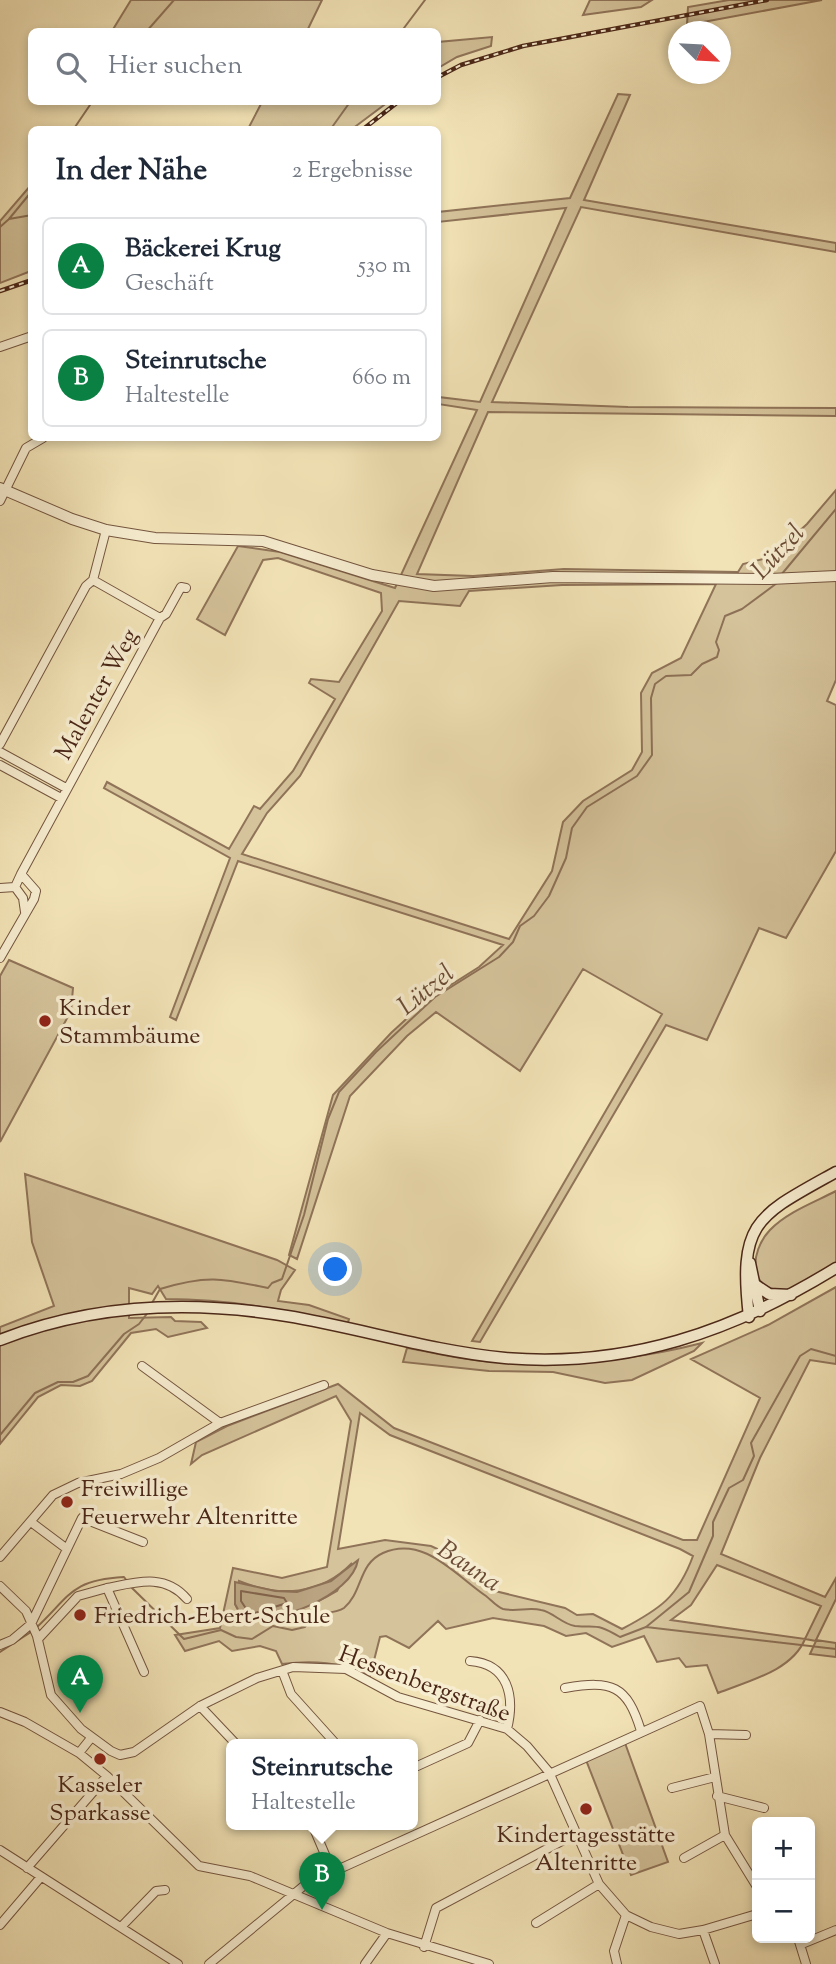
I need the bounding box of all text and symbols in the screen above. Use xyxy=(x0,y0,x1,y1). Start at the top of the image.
north arrow xyxy=(668,21,731,84)
search box xyxy=(28,28,441,105)
icon: search xyxy=(52,48,90,86)
text: Hier suchen xyxy=(108,48,243,85)
text: In der Nähe xyxy=(56,150,207,193)
text: 2 Ergebnisse xyxy=(292,155,413,188)
text: Bäckerei Krug xyxy=(125,231,281,268)
text: A xyxy=(72,250,90,283)
text: 530 m xyxy=(358,250,411,283)
text: Geschäft xyxy=(125,268,214,301)
text: Steinrutsche xyxy=(125,343,267,380)
text: B xyxy=(74,362,88,395)
text: 660 m xyxy=(352,362,411,395)
text: Haltestelle xyxy=(125,380,229,413)
water label: Lützel xyxy=(744,517,814,589)
street label: Malenter Weg xyxy=(48,623,148,767)
water label: Lützel xyxy=(390,956,463,1025)
place label: Kinder Stammbäume xyxy=(59,992,201,1054)
marker: Kinder Stammbäume xyxy=(37,1013,53,1029)
your location xyxy=(318,1252,352,1286)
place label: Freiwillige Feuerwehr Altenritte xyxy=(81,1473,298,1535)
marker: Freiwillige Feuerwehr Altenritte xyxy=(59,1494,75,1510)
water label: Bauna xyxy=(429,1532,508,1602)
place label: Friedrich-Ebert-Schule xyxy=(94,1600,331,1634)
marker: Friedrich-Ebert-Schule xyxy=(72,1607,88,1623)
street label: Hessenbergstraße xyxy=(334,1638,515,1732)
pin: A xyxy=(57,1655,103,1713)
popup xyxy=(226,1739,418,1830)
text: Steinrutsche xyxy=(251,1750,393,1787)
marker: Kasseler Sparkasse xyxy=(92,1751,108,1767)
place label: Kasseler Sparkasse xyxy=(49,1769,151,1831)
text: Haltestelle xyxy=(251,1787,356,1820)
marker: Kindertagesstätte Altenritte xyxy=(578,1801,594,1817)
map controls xyxy=(752,1817,815,1943)
button: + xyxy=(752,1817,815,1880)
place label: Kindertagesstätte Altenritte xyxy=(497,1819,675,1881)
pin: B xyxy=(299,1852,345,1910)
button: − xyxy=(752,1880,815,1943)

